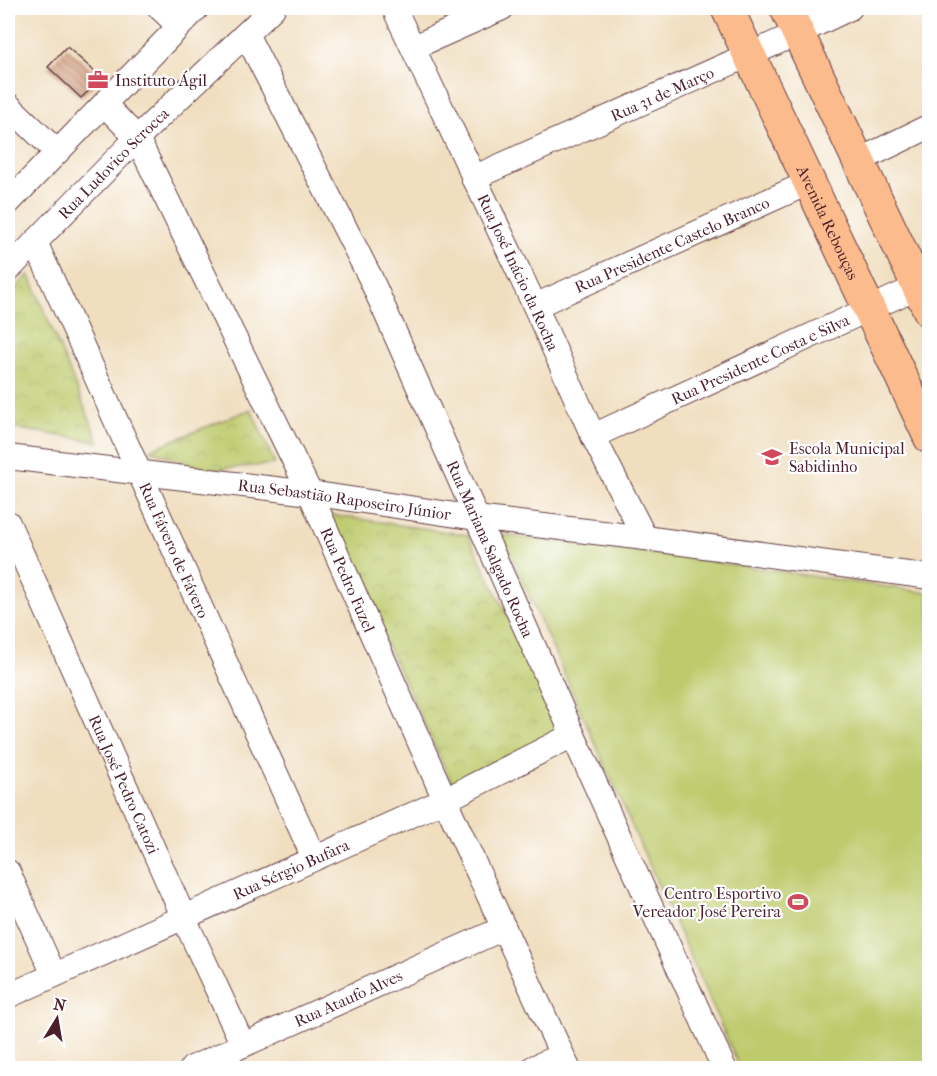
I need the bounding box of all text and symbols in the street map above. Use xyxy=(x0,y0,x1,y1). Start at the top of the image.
street label: Rua 31 de Março xyxy=(607,62,717,125)
office icon: Instituto Ágil xyxy=(86,68,110,92)
place label: Instituto Ágil xyxy=(115,70,207,90)
street label: Rua Ludovico Scrocca xyxy=(54,103,173,223)
street label: Avenida Rebouças xyxy=(793,161,863,283)
street label: Rua José Inácio da Rocha xyxy=(474,191,563,354)
street label: Rua Presidente Castelo Branco xyxy=(571,192,772,296)
street label: Rua Presidente Costa e Silva xyxy=(668,310,853,408)
place label: Escola Municipal Sabidinho xyxy=(789,439,905,476)
school or university icon: Escola Municipal Sabidinho xyxy=(760,445,784,469)
street label: Rua Mariana Salgado Rocha xyxy=(443,457,538,641)
street label: Rua Sebastião Raposeiro Júnior xyxy=(237,475,452,524)
street label: Rua Fávero de Fávero xyxy=(135,479,213,621)
street label: Rua Pedro Fuzel xyxy=(317,524,380,636)
street label: Rua José Pedro Catozi xyxy=(85,712,164,857)
street label: Rua Sérgio Bufara xyxy=(230,835,352,903)
place label: Centro Esportivo Vereador José Pereira xyxy=(632,884,782,921)
sports icon: Centro Esportivo Vereador José Pereira xyxy=(786,890,810,914)
street label: Rua Ataufo Alves xyxy=(291,965,405,1030)
north arrow xyxy=(27,989,87,1049)
text: N xyxy=(52,994,68,1015)

